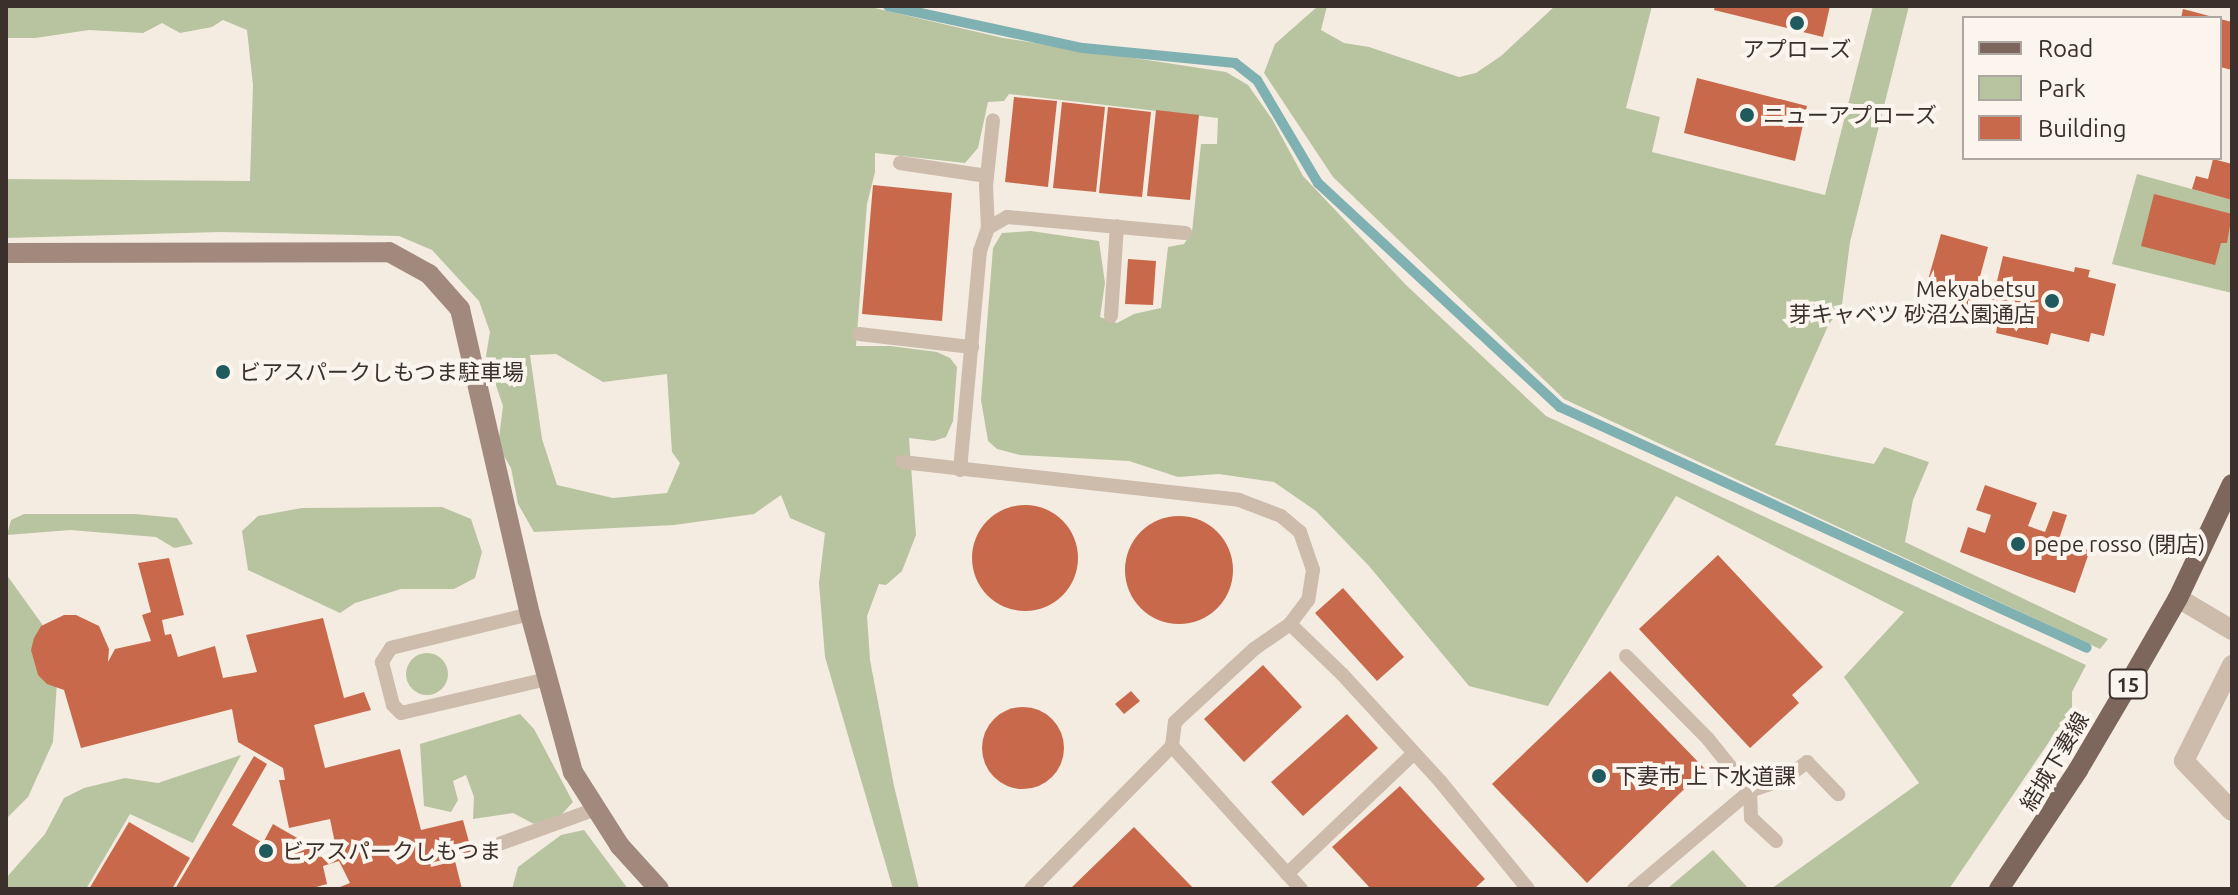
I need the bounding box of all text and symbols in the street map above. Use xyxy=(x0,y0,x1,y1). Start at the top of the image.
marker: アプローズ xyxy=(1788,14,1806,32)
legend xyxy=(1962,16,2222,160)
text: Road xyxy=(2038,35,2093,62)
place label: アプローズ xyxy=(1742,36,1852,62)
text: Park xyxy=(2038,75,2086,102)
place label: ニューアプローズ xyxy=(1763,102,1939,128)
marker: ニューアプローズ xyxy=(1738,106,1756,124)
text: Building xyxy=(2038,115,2126,142)
place label: Mekyabetsu 芽キャベツ 砂沼公園通店 xyxy=(1789,275,2036,326)
marker: Mekyabetsu 芽キャベツ 砂沼公園通店 xyxy=(2043,292,2061,310)
place label: ビアスパークしもつま駐車場 xyxy=(239,359,525,385)
marker: ビアスパークしもつま駐車場 xyxy=(214,363,232,381)
place label: pepe rosso (閉店) xyxy=(2034,531,2205,557)
marker: pepe rosso (閉店) xyxy=(2009,535,2027,553)
road number: 15 xyxy=(2108,668,2148,700)
street label: 結城下妻線 xyxy=(2014,707,2094,815)
place label: 下妻市 上下水道課 xyxy=(1615,763,1796,789)
marker: 下妻市 上下水道課 xyxy=(1590,767,1608,785)
place label: ビアスパークしもつま xyxy=(282,838,502,864)
marker: ビアスパークしもつま xyxy=(257,842,275,860)

